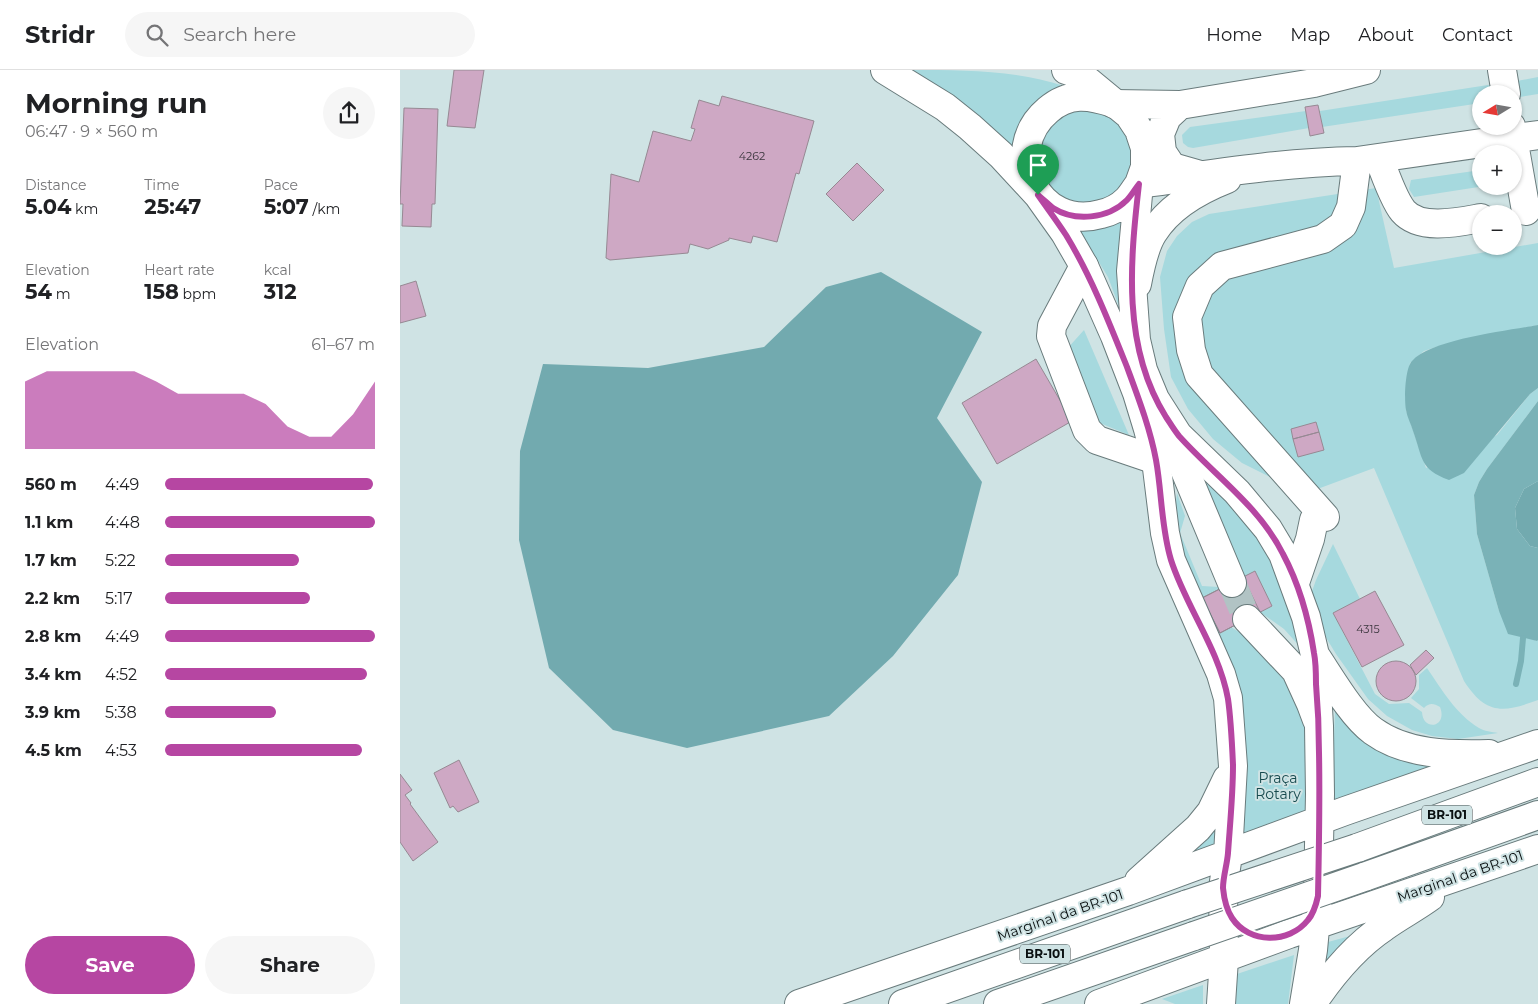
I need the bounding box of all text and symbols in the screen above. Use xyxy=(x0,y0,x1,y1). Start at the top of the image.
search box xyxy=(125,12,475,57)
text: Stridr xyxy=(25,20,95,49)
icon: search xyxy=(143,21,171,49)
text: Search here xyxy=(183,23,296,46)
text: Home xyxy=(1206,24,1262,46)
text: Map xyxy=(1290,24,1330,46)
text: About xyxy=(1358,24,1414,46)
text: Contact xyxy=(1442,24,1513,46)
north arrow xyxy=(1472,85,1522,135)
map controls xyxy=(1472,85,1522,255)
text: Morning run xyxy=(25,86,207,120)
button: share xyxy=(323,87,375,139)
text: 06:47 · 9 × 560 m xyxy=(25,122,158,141)
pin xyxy=(1017,144,1059,195)
button: + xyxy=(1472,145,1522,195)
house number: 4262 xyxy=(739,149,765,163)
icon: arrive xyxy=(1024,151,1052,179)
text: Distance xyxy=(25,176,87,194)
text: Time xyxy=(144,176,179,194)
text: Pace xyxy=(264,176,298,194)
text: 5.04 xyxy=(25,194,71,219)
text: 25:47 xyxy=(144,194,201,219)
text: 5:07 xyxy=(264,194,309,219)
text: km xyxy=(71,200,98,218)
text: /km xyxy=(309,200,340,218)
button: − xyxy=(1472,205,1522,255)
text: Elevation xyxy=(25,261,90,279)
text: Heart rate xyxy=(144,261,215,279)
text: kcal xyxy=(264,261,292,279)
text: 54 xyxy=(25,279,52,304)
text: 158 xyxy=(144,279,179,304)
text: 312 xyxy=(264,279,297,304)
text: m xyxy=(52,285,71,303)
text: bpm xyxy=(179,285,216,303)
text: Elevation xyxy=(25,335,99,354)
text: 61–67 m xyxy=(311,335,375,354)
text: 560 m xyxy=(25,475,77,494)
text: 4:49 xyxy=(105,475,139,494)
text: 1.1 km xyxy=(25,513,73,532)
text: 4:48 xyxy=(105,513,140,532)
text: 1.7 km xyxy=(25,551,77,570)
text: 5:22 xyxy=(105,551,136,570)
text: 2.2 km xyxy=(25,589,80,608)
text: 5:17 xyxy=(105,589,133,608)
house number: 4315 xyxy=(1356,622,1380,636)
text: 2.8 km xyxy=(25,627,81,646)
text: 4:49 xyxy=(105,627,139,646)
text: 3.4 km xyxy=(25,665,81,684)
text: 4:52 xyxy=(105,665,137,684)
text: 3.9 km xyxy=(25,703,81,722)
text: 5:38 xyxy=(105,703,137,722)
text: 4.5 km xyxy=(25,741,82,760)
text: 4:53 xyxy=(105,741,137,760)
park label: Praça Rotary xyxy=(1255,769,1301,803)
road number: BR-101 xyxy=(1422,806,1472,824)
street label: Marginal da BR-101 xyxy=(1395,846,1525,906)
street label: Marginal da BR-101 xyxy=(995,885,1125,945)
button: Save xyxy=(25,936,195,994)
button: Share xyxy=(205,936,375,994)
road number: BR-101 xyxy=(1020,944,1070,964)

